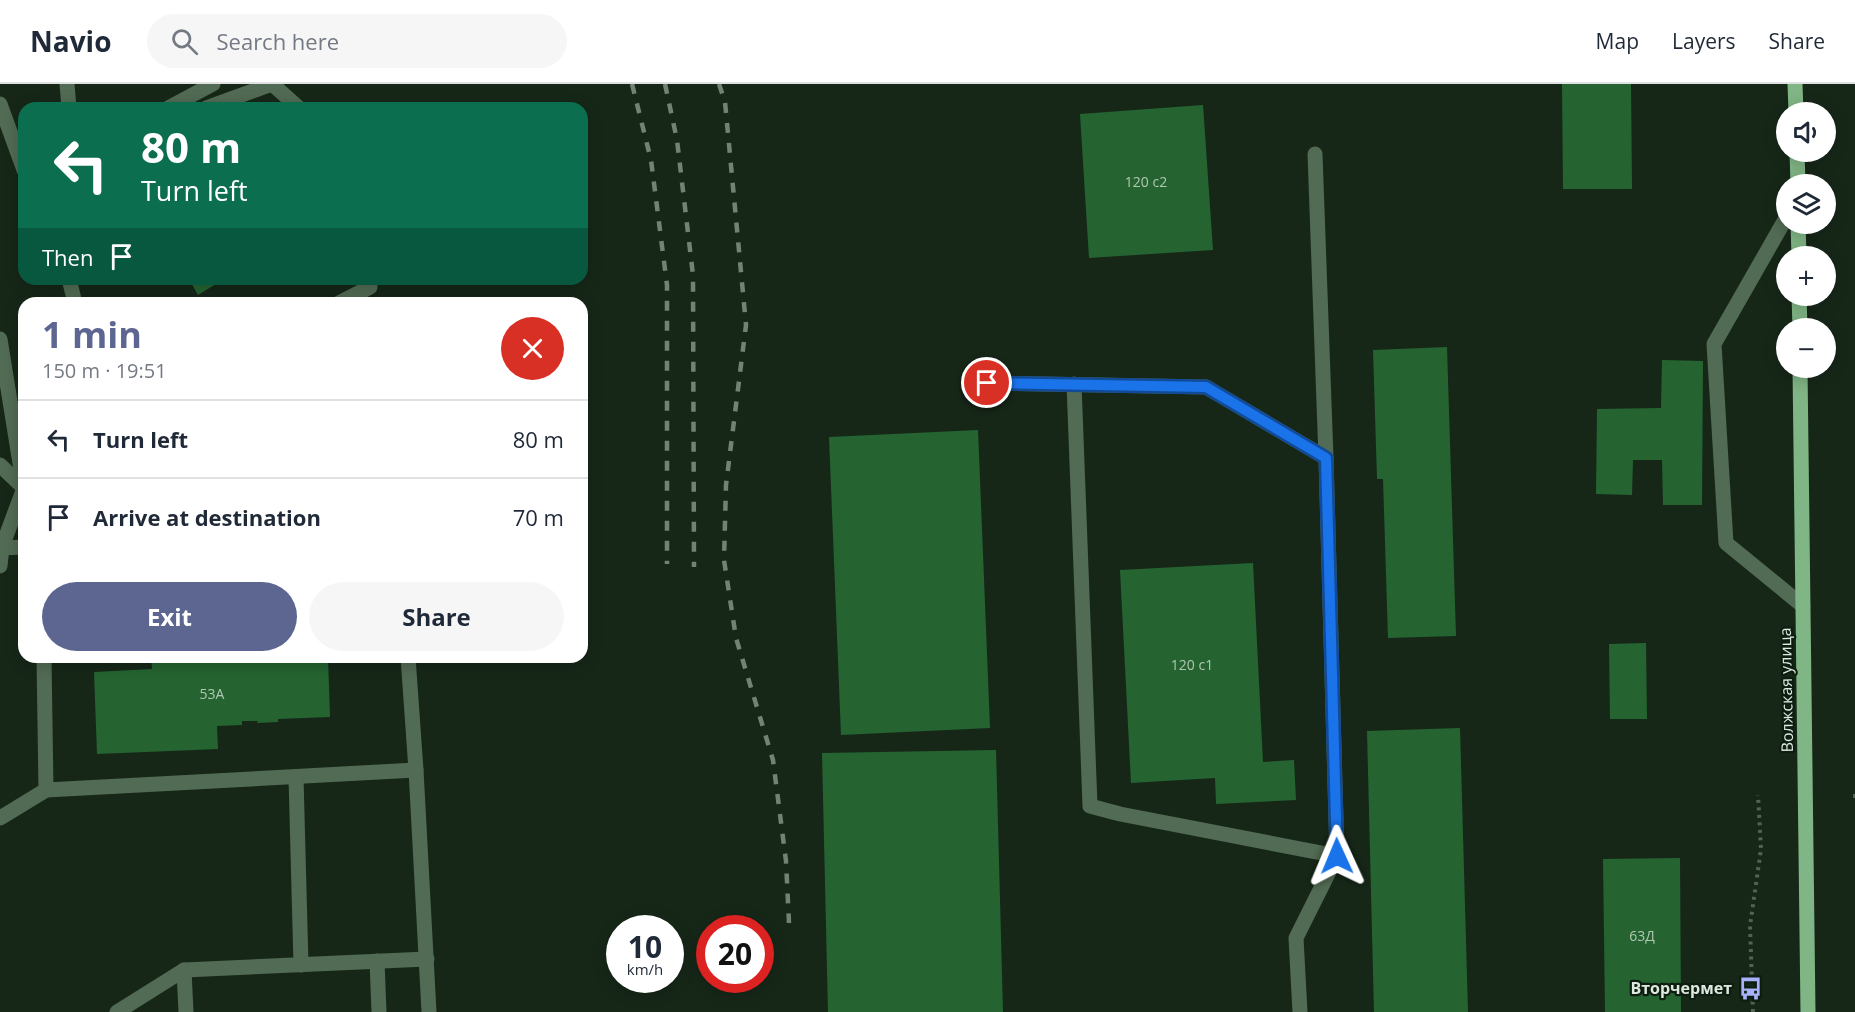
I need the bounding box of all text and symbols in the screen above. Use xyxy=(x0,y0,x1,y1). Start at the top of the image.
search box xyxy=(147,14,567,68)
text: Navio xyxy=(30,22,111,60)
icon: search xyxy=(168,25,201,58)
text: Search here xyxy=(216,26,339,56)
text: Map xyxy=(1596,27,1639,55)
text: Layers xyxy=(1672,27,1736,55)
text: Share xyxy=(1769,27,1825,55)
map controls xyxy=(1776,102,1836,378)
button: sound xyxy=(1776,102,1836,162)
text: 80 m xyxy=(141,118,241,175)
icon: left xyxy=(42,126,120,204)
text: Turn left xyxy=(141,172,248,209)
house number: 120 с2 xyxy=(1125,172,1167,191)
button: layers xyxy=(1776,174,1836,234)
icon: arrive xyxy=(105,240,138,273)
text: Then xyxy=(42,242,93,272)
button: + xyxy=(1776,246,1836,306)
text: 1 min xyxy=(42,310,142,359)
button: close xyxy=(501,317,564,380)
button: − xyxy=(1776,318,1836,378)
text: 150 m · 19:51 xyxy=(42,357,167,384)
pin xyxy=(961,357,1012,408)
icon: arrive xyxy=(970,366,1003,399)
icon: left xyxy=(42,423,75,456)
text: Turn left xyxy=(93,424,188,454)
text: 80 m xyxy=(513,424,564,454)
icon: arrive xyxy=(42,501,75,534)
text: Arrive at destination xyxy=(93,502,321,532)
text: 70 m xyxy=(513,502,564,532)
button: Exit xyxy=(42,582,297,651)
button: Share xyxy=(309,582,564,651)
street label: Волжская улица xyxy=(1774,627,1798,753)
house number: 120 с1 xyxy=(1171,655,1213,674)
house number: 53А xyxy=(200,684,225,703)
position arrow xyxy=(1305,824,1369,888)
speed limit sign: 20 xyxy=(696,915,774,993)
text: 10 xyxy=(628,926,662,967)
house number: 63Д xyxy=(1629,926,1655,945)
text: km/h xyxy=(627,959,663,979)
bus stop icon: Вторчермет xyxy=(1737,975,1763,1001)
place label: Вторчермет xyxy=(1630,977,1732,999)

